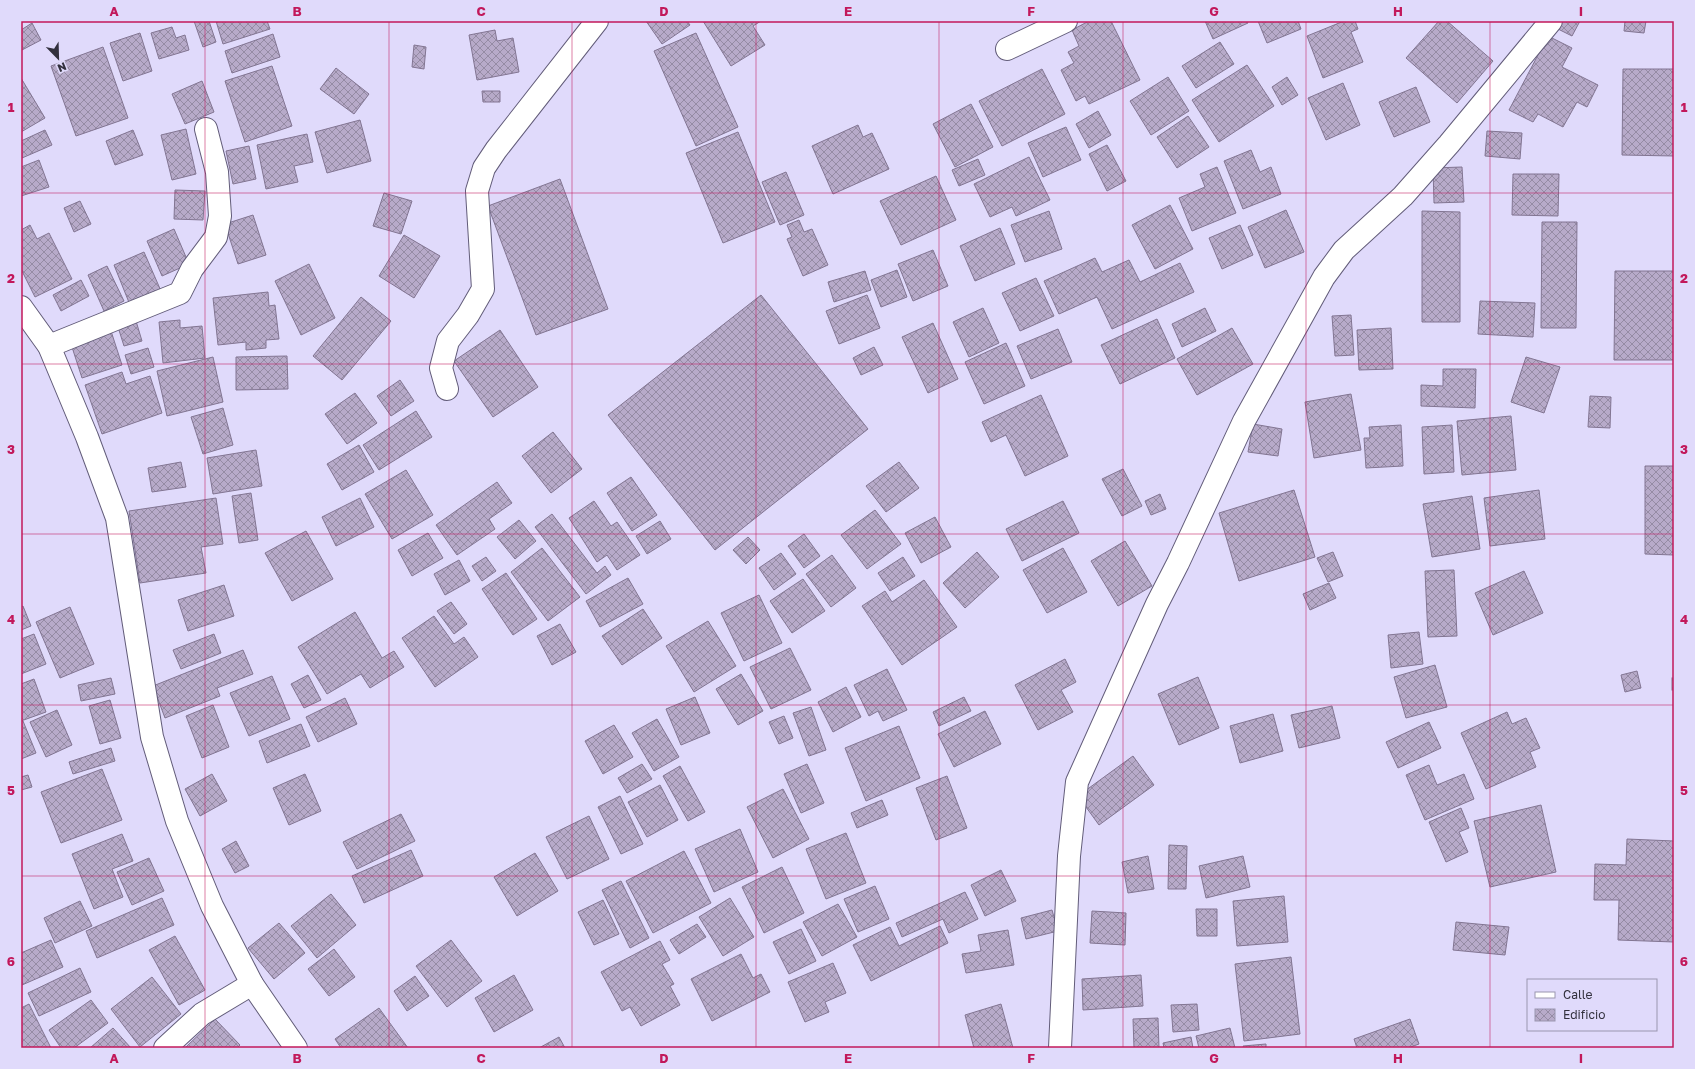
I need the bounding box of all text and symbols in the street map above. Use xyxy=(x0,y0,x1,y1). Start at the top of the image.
text: A xyxy=(109,3,119,19)
text: B xyxy=(292,3,302,19)
text: C xyxy=(476,3,486,19)
text: D xyxy=(659,3,669,19)
text: E xyxy=(844,3,852,19)
text: F xyxy=(1027,3,1035,19)
text: G xyxy=(1209,3,1219,19)
text: H xyxy=(1393,3,1403,19)
text: I xyxy=(1579,3,1583,19)
north arrow xyxy=(38,38,78,78)
text: N xyxy=(56,60,68,75)
text: 1 xyxy=(8,99,15,115)
text: 1 xyxy=(1681,99,1688,115)
text: 2 xyxy=(7,270,15,286)
text: 2 xyxy=(1680,270,1688,286)
text: 3 xyxy=(7,441,15,457)
text: 3 xyxy=(1680,441,1688,457)
text: 4 xyxy=(7,611,15,627)
text: 4 xyxy=(1680,611,1688,627)
text: 5 xyxy=(7,782,15,798)
text: 5 xyxy=(1680,782,1688,798)
text: 6 xyxy=(7,953,15,969)
text: 6 xyxy=(1680,953,1688,969)
legend xyxy=(1527,979,1657,1031)
text: Calle xyxy=(1563,987,1593,1002)
text: Edificio xyxy=(1563,1007,1605,1022)
text: A xyxy=(109,1050,119,1066)
text: B xyxy=(292,1050,302,1066)
text: C xyxy=(476,1050,486,1066)
text: D xyxy=(659,1050,669,1066)
text: E xyxy=(844,1050,852,1066)
text: F xyxy=(1027,1050,1035,1066)
text: G xyxy=(1209,1050,1219,1066)
text: H xyxy=(1393,1050,1403,1066)
text: I xyxy=(1579,1050,1583,1066)

